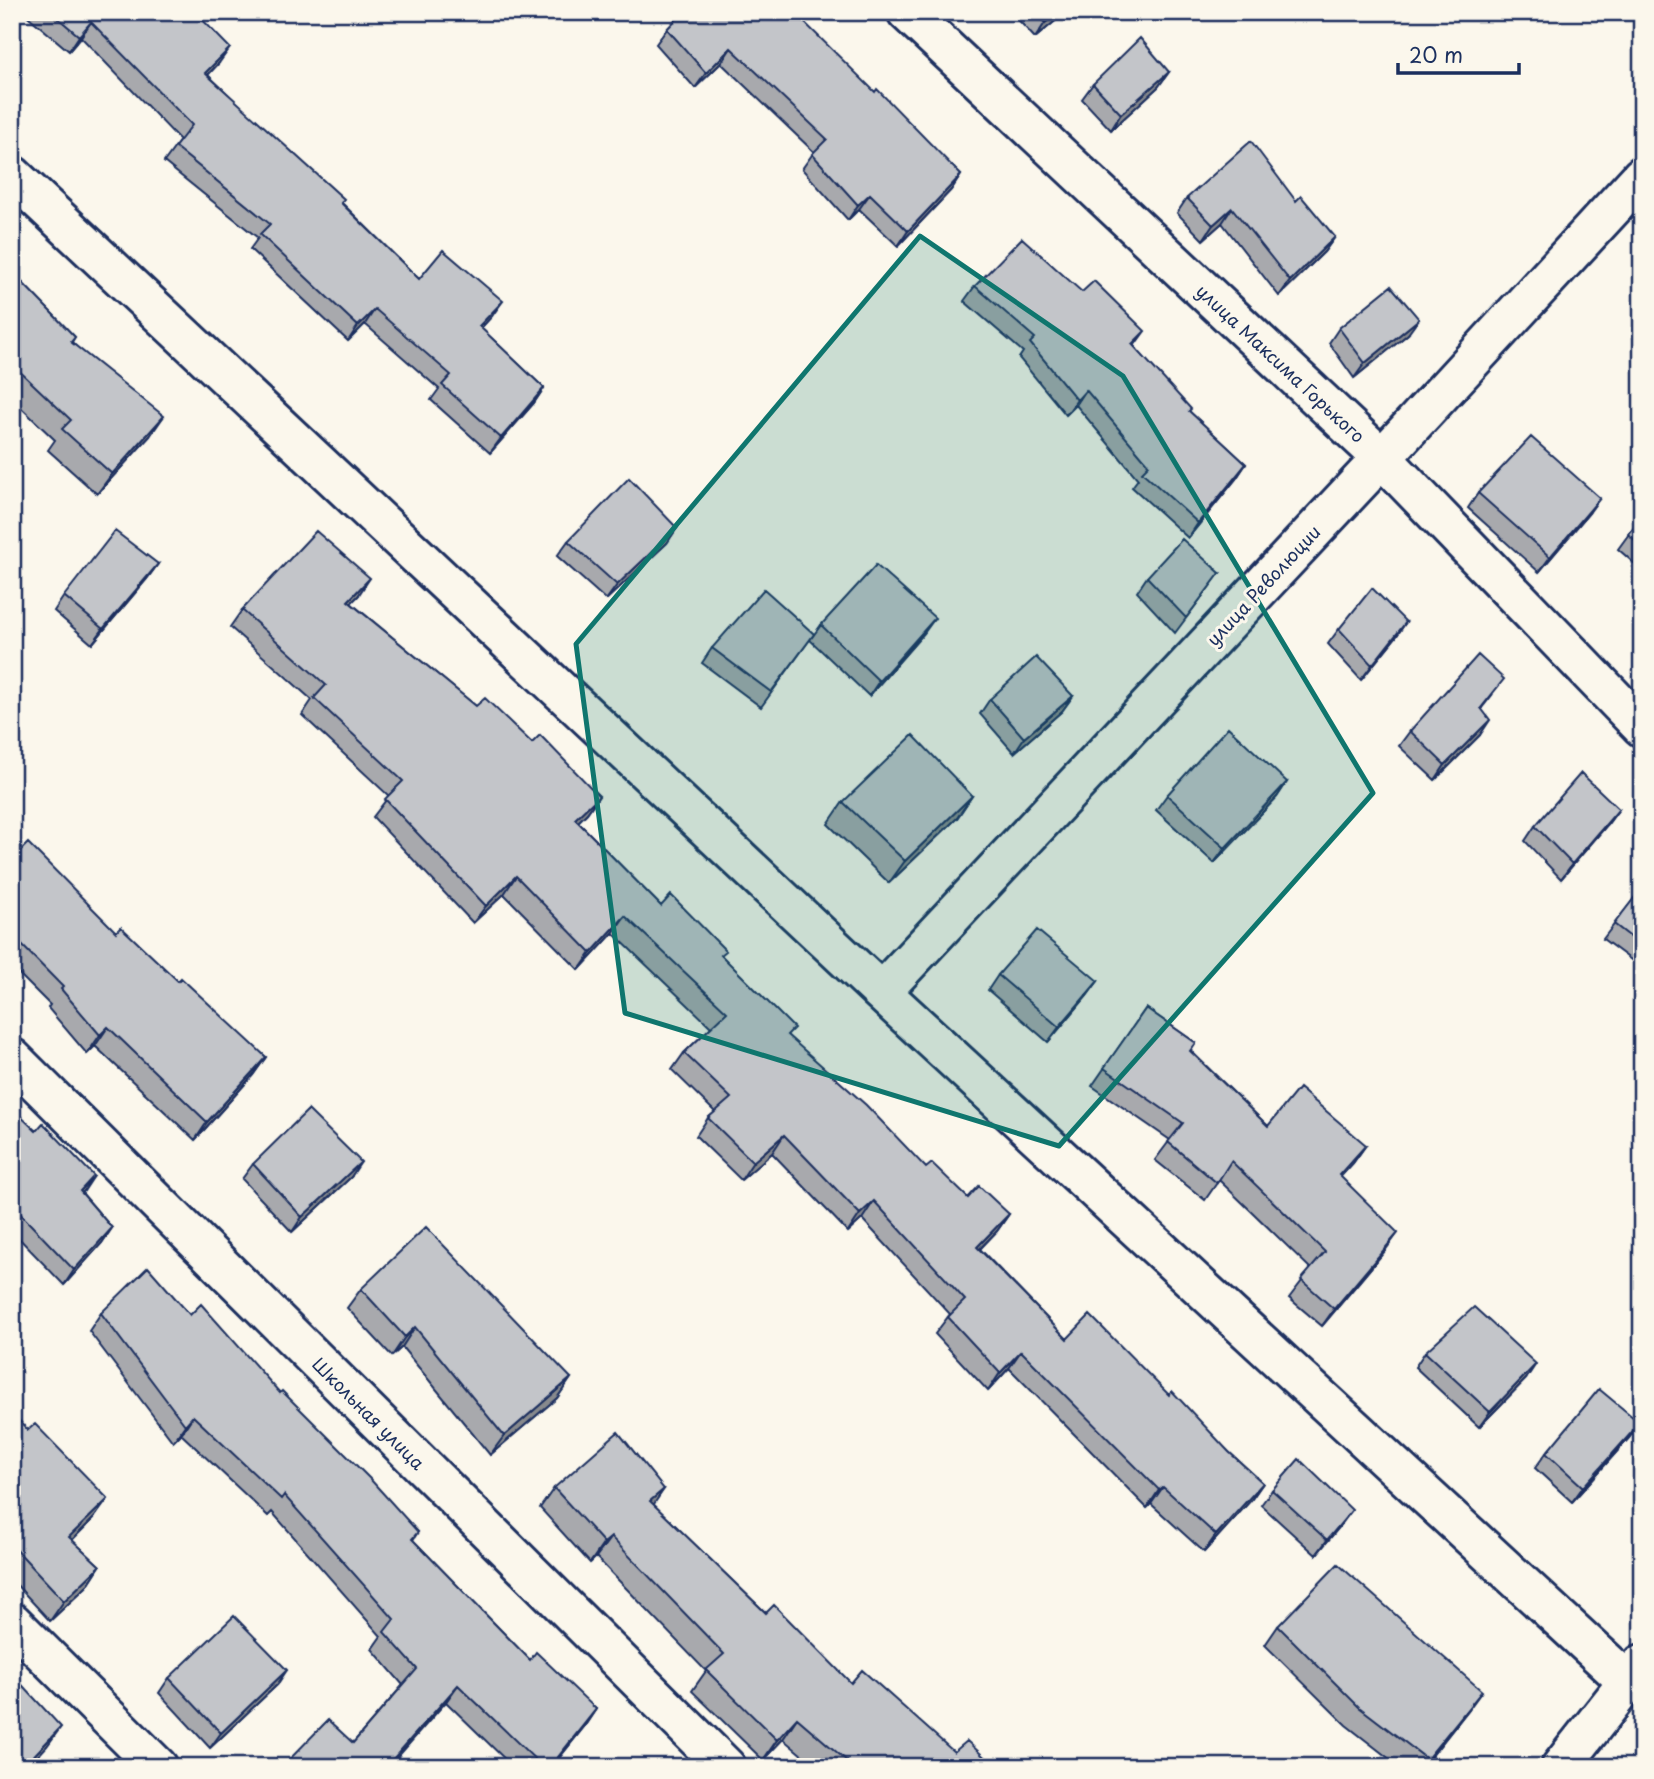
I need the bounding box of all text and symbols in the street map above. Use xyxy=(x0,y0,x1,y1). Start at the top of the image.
scale bar xyxy=(1398,32,1519,76)
text: 20 m xyxy=(1409,38,1463,70)
street label: улица Максима Горького xyxy=(1191,277,1371,449)
street label: улица Революции xyxy=(1200,518,1326,652)
street label: Школьная улица xyxy=(307,1351,432,1476)

